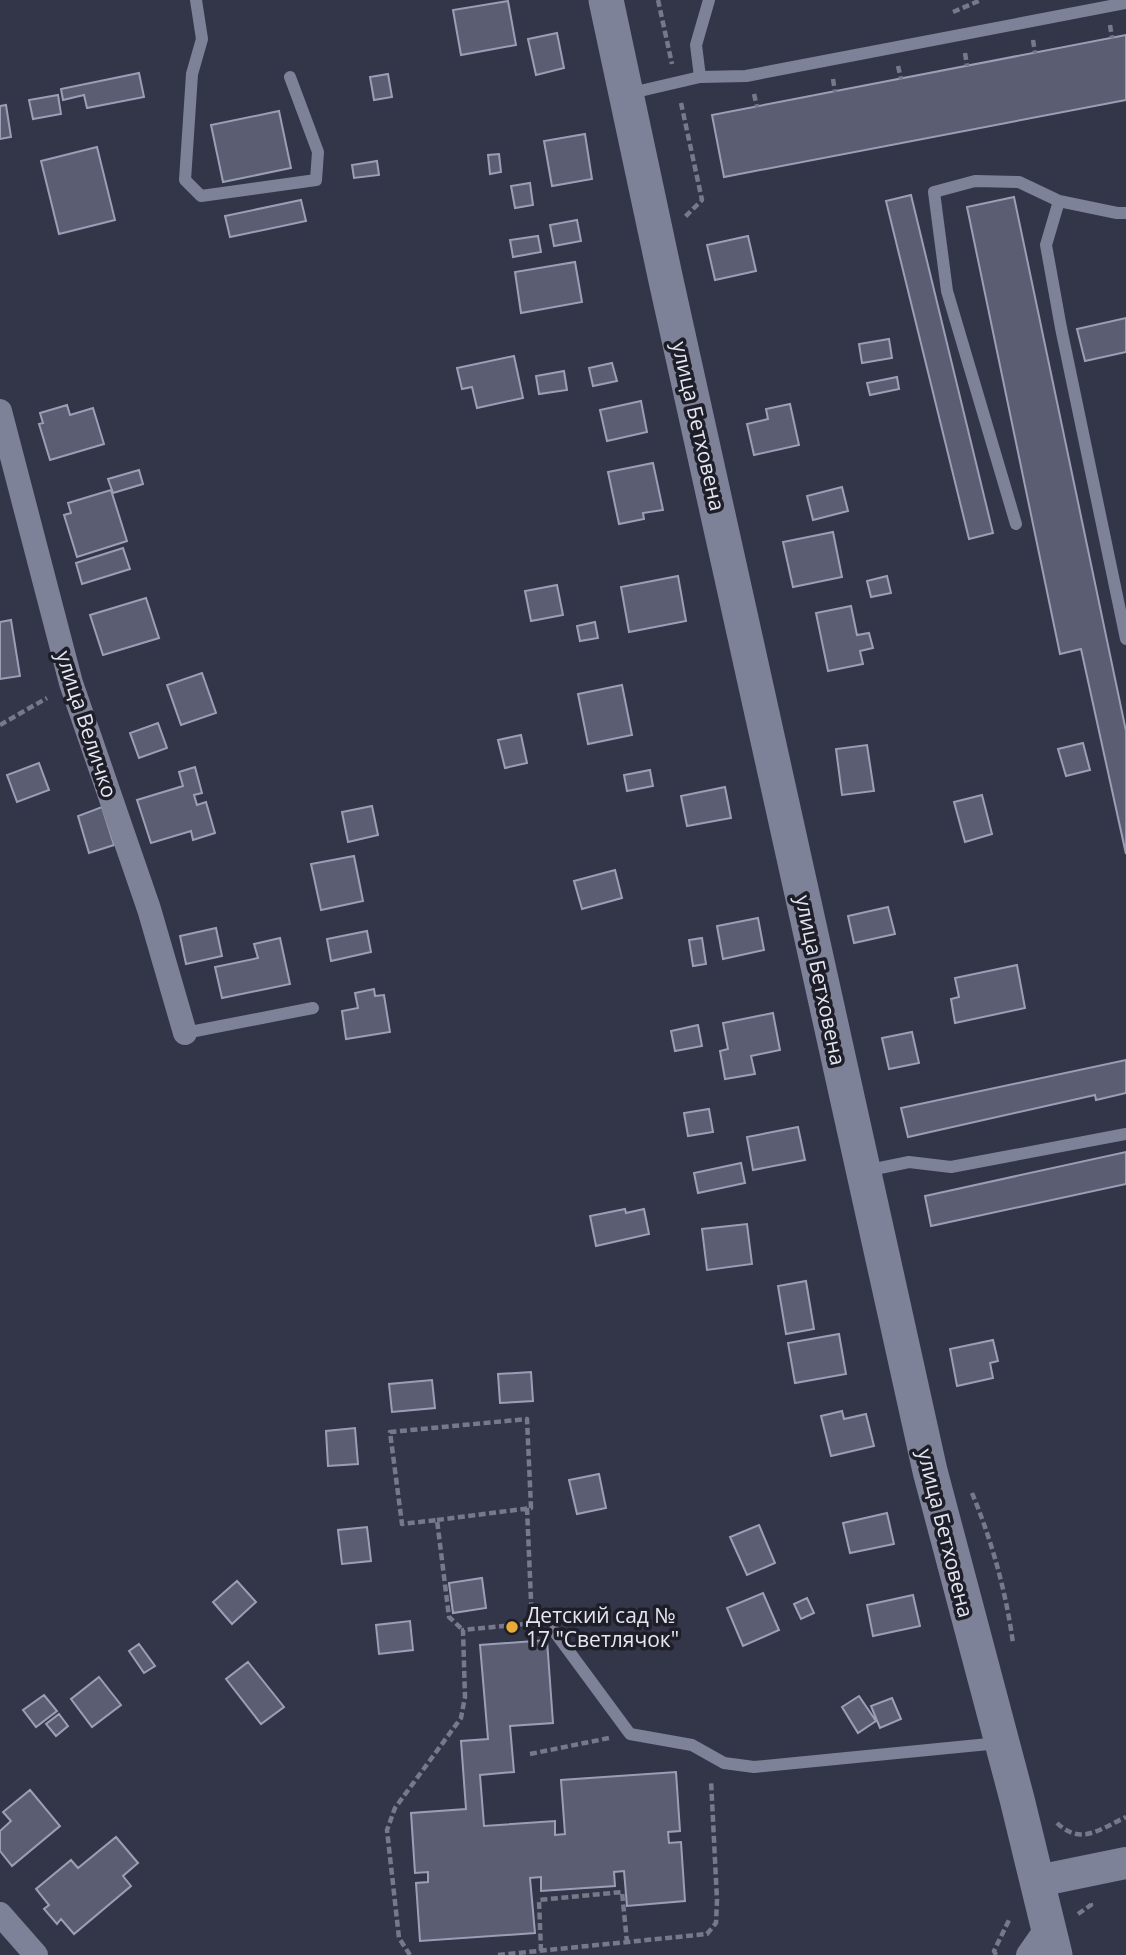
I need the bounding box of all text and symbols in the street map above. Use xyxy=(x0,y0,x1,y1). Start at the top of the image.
street label: улица Бетховена xyxy=(666,339,732,513)
street label: улица Величко xyxy=(50,647,124,801)
street label: улица Бетховена xyxy=(789,892,853,1068)
street label: улица Бетховена xyxy=(911,1446,981,1620)
place label: Детский сад № 17 "Светлячок" xyxy=(526,1601,679,1653)
marker: Детский сад № 17 "Светлячок" xyxy=(504,1619,520,1635)

